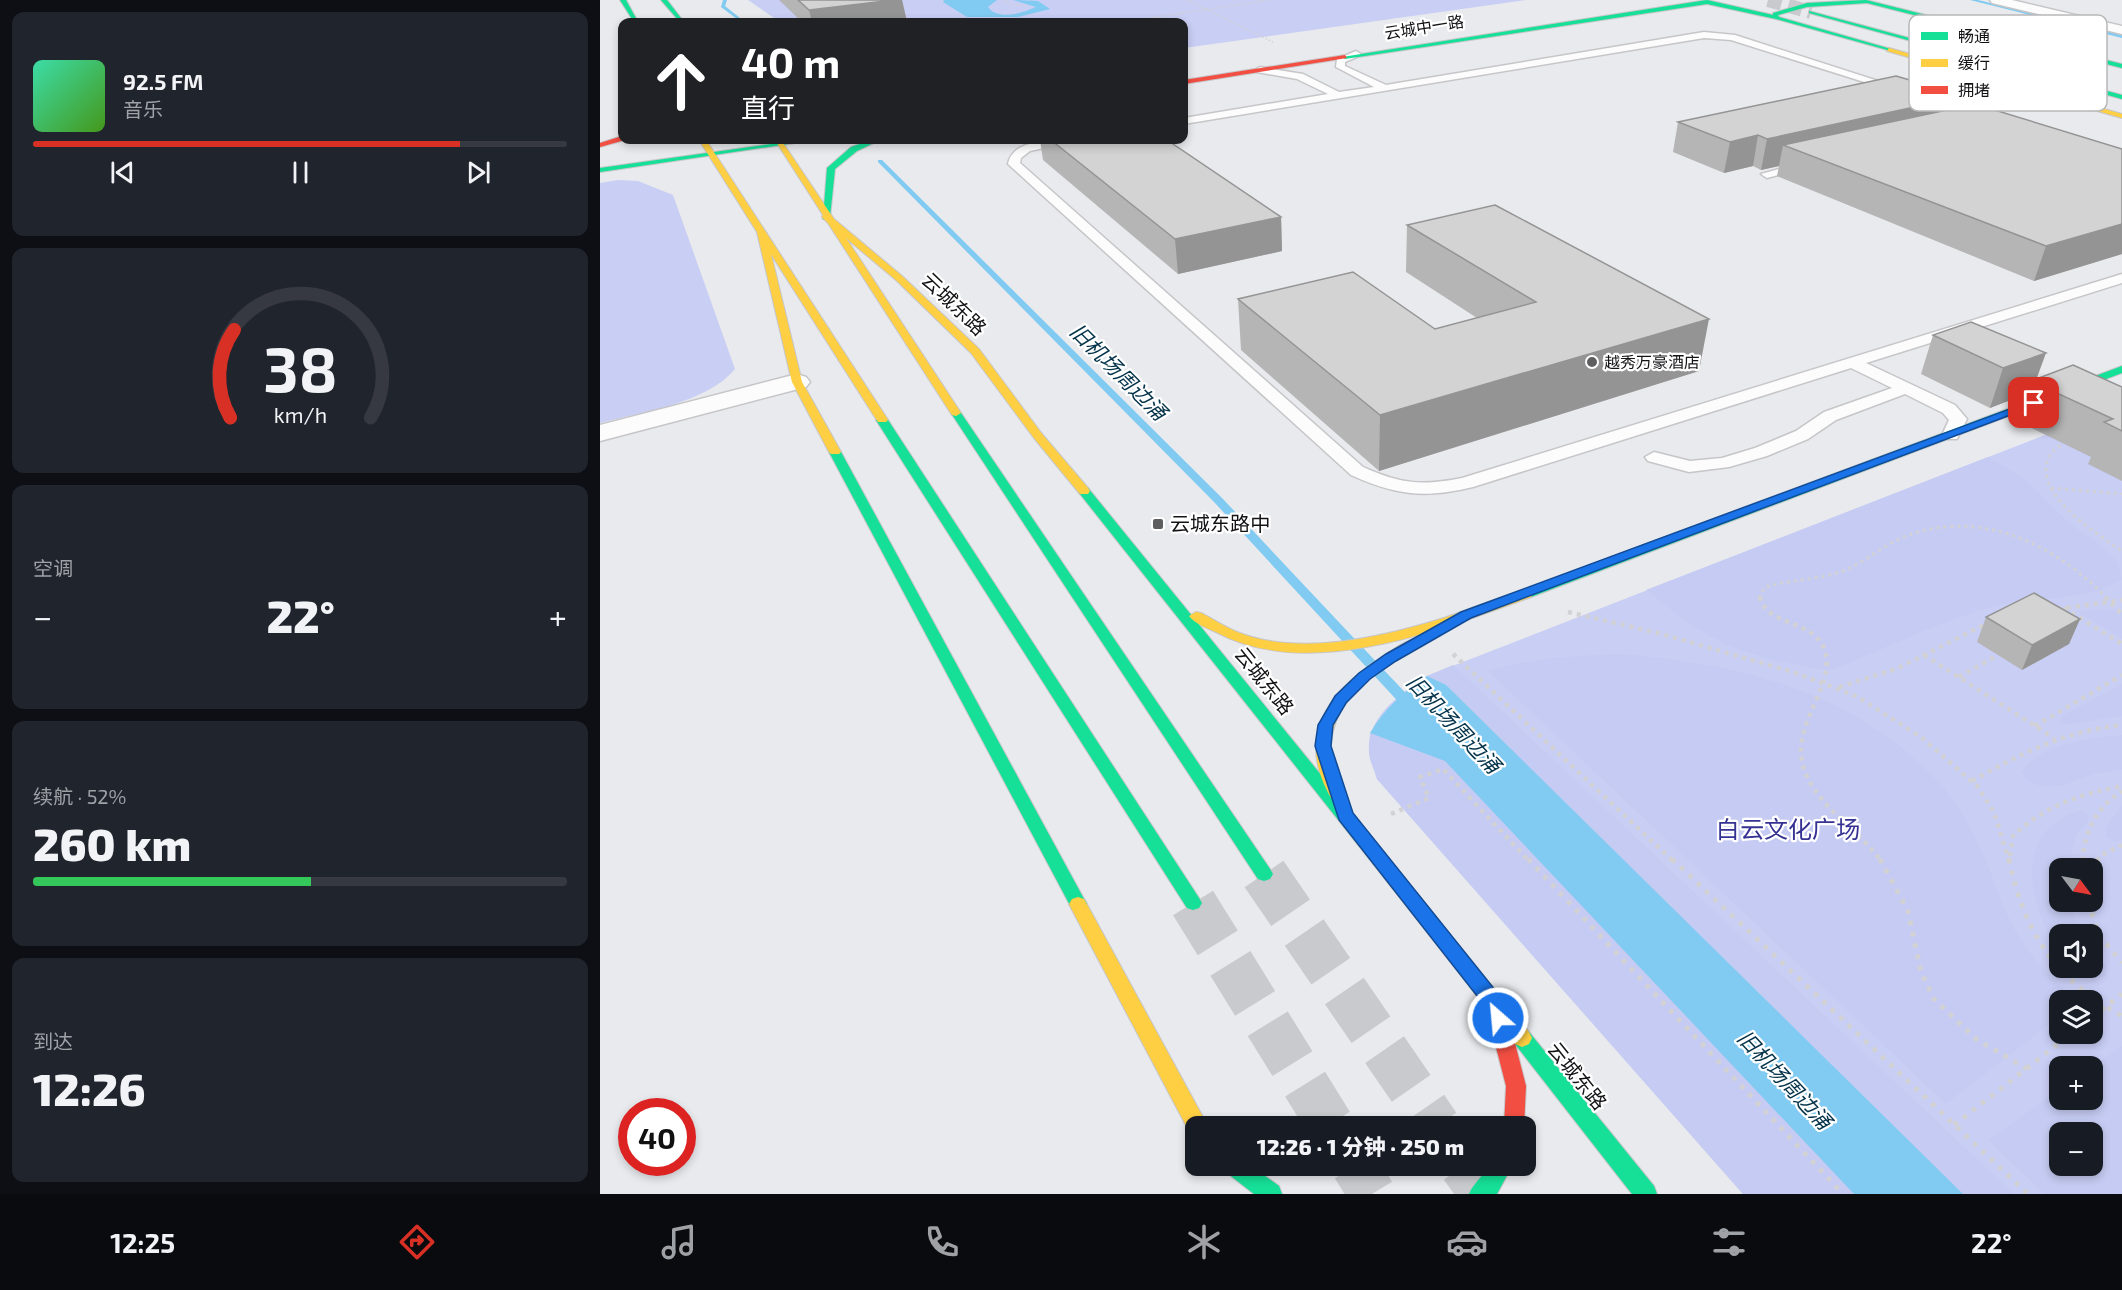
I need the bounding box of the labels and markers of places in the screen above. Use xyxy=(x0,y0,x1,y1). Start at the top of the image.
place label: 越秀万豪酒店 xyxy=(1604,352,1700,371)
marker: 越秀万豪酒店 xyxy=(1585,355,1599,369)
pin xyxy=(2008,377,2059,428)
place label: 云城东路中 xyxy=(1170,511,1270,535)
marker: 云城东路中 xyxy=(1151,517,1165,531)

